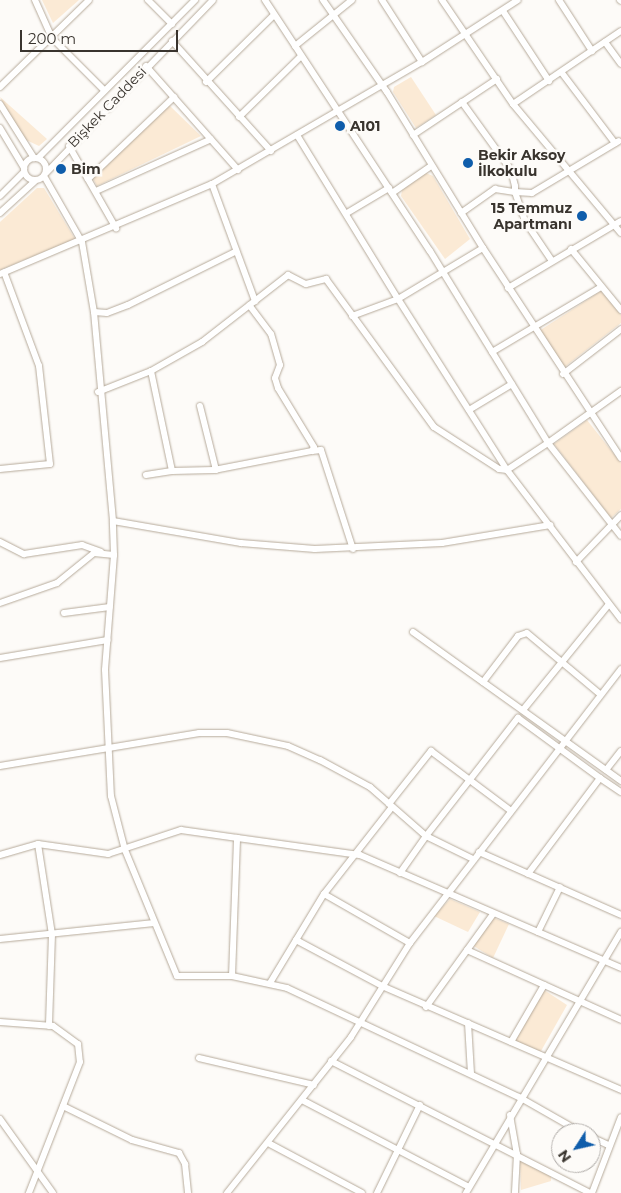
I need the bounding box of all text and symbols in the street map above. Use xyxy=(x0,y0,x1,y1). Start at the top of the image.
scale bar xyxy=(22,20,180,52)
text: 200 m xyxy=(28,29,76,48)
street label: Bişkek Caddesi xyxy=(64,63,150,151)
place label: A101 xyxy=(350,118,381,134)
marker: A101 xyxy=(334,120,346,132)
place label: Bekir Aksoy İlkokulu xyxy=(478,147,565,180)
marker: Bekir Aksoy İlkokulu xyxy=(462,157,474,169)
place label: Bim xyxy=(71,161,101,177)
marker: Bim xyxy=(55,163,67,175)
place label: 15 Temmuz Apartmanı xyxy=(491,200,572,232)
marker: 15 Temmuz Apartmanı xyxy=(576,210,588,222)
north arrow xyxy=(551,1123,601,1173)
text: N xyxy=(554,1146,575,1166)

